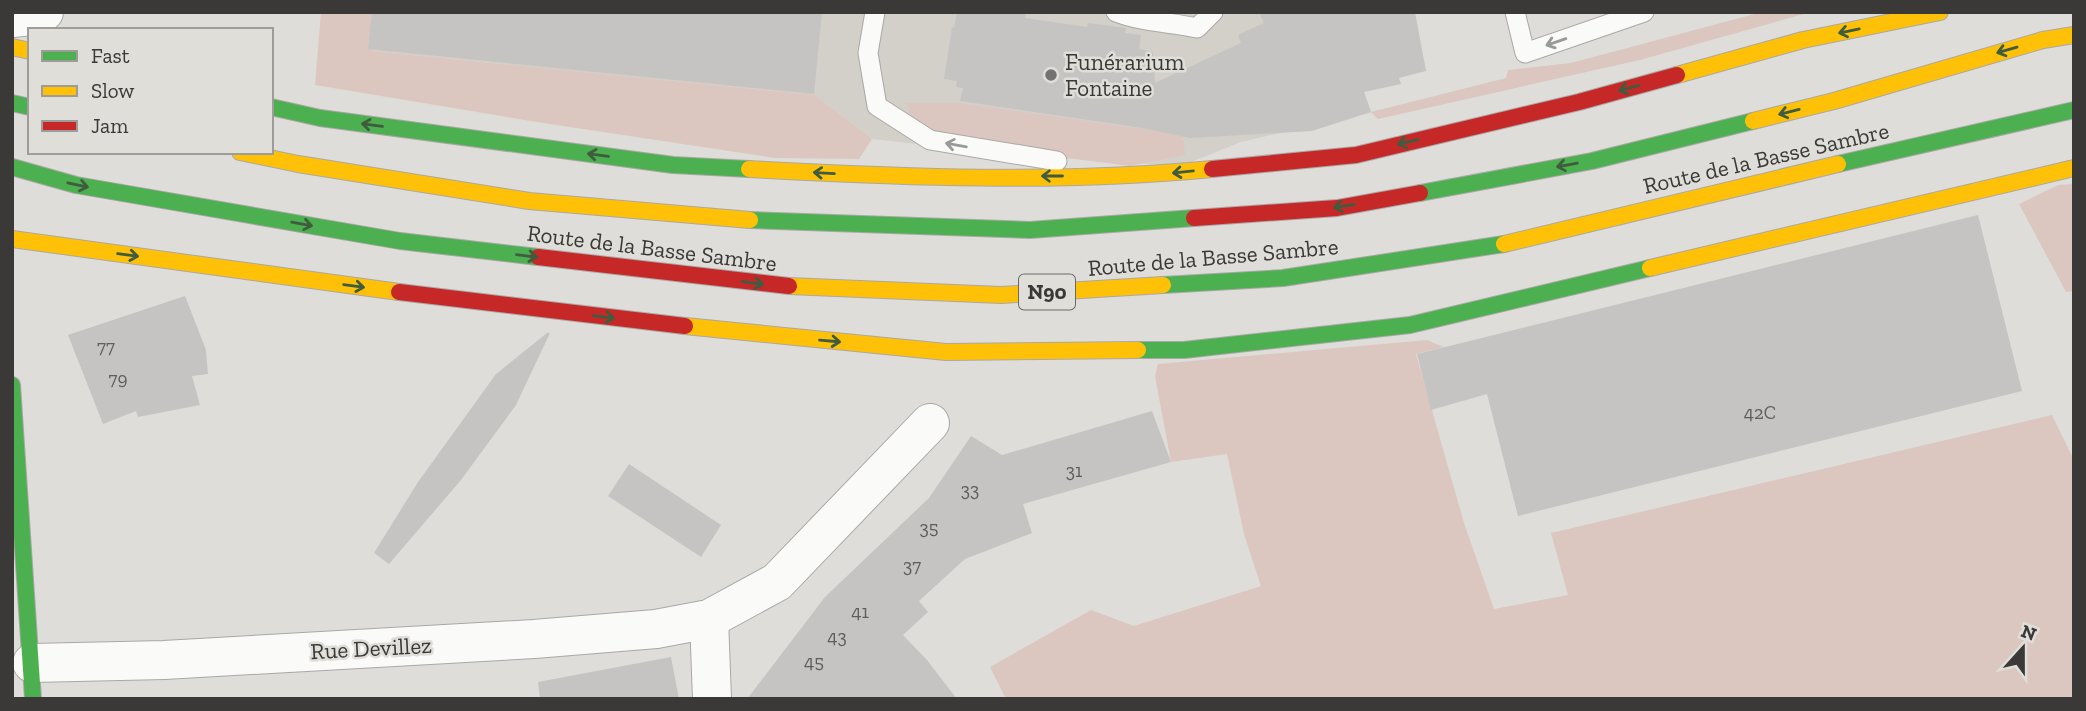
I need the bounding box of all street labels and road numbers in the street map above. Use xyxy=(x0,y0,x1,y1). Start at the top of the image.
street label: Route de la Basse Sambre xyxy=(1640,116,1892,200)
street label: Route de la Basse Sambre xyxy=(526,219,778,277)
street label: Route de la Basse Sambre xyxy=(1087,232,1339,282)
road number: N90 xyxy=(1019,274,1075,310)
street label: Rue Devillez xyxy=(310,631,433,665)

